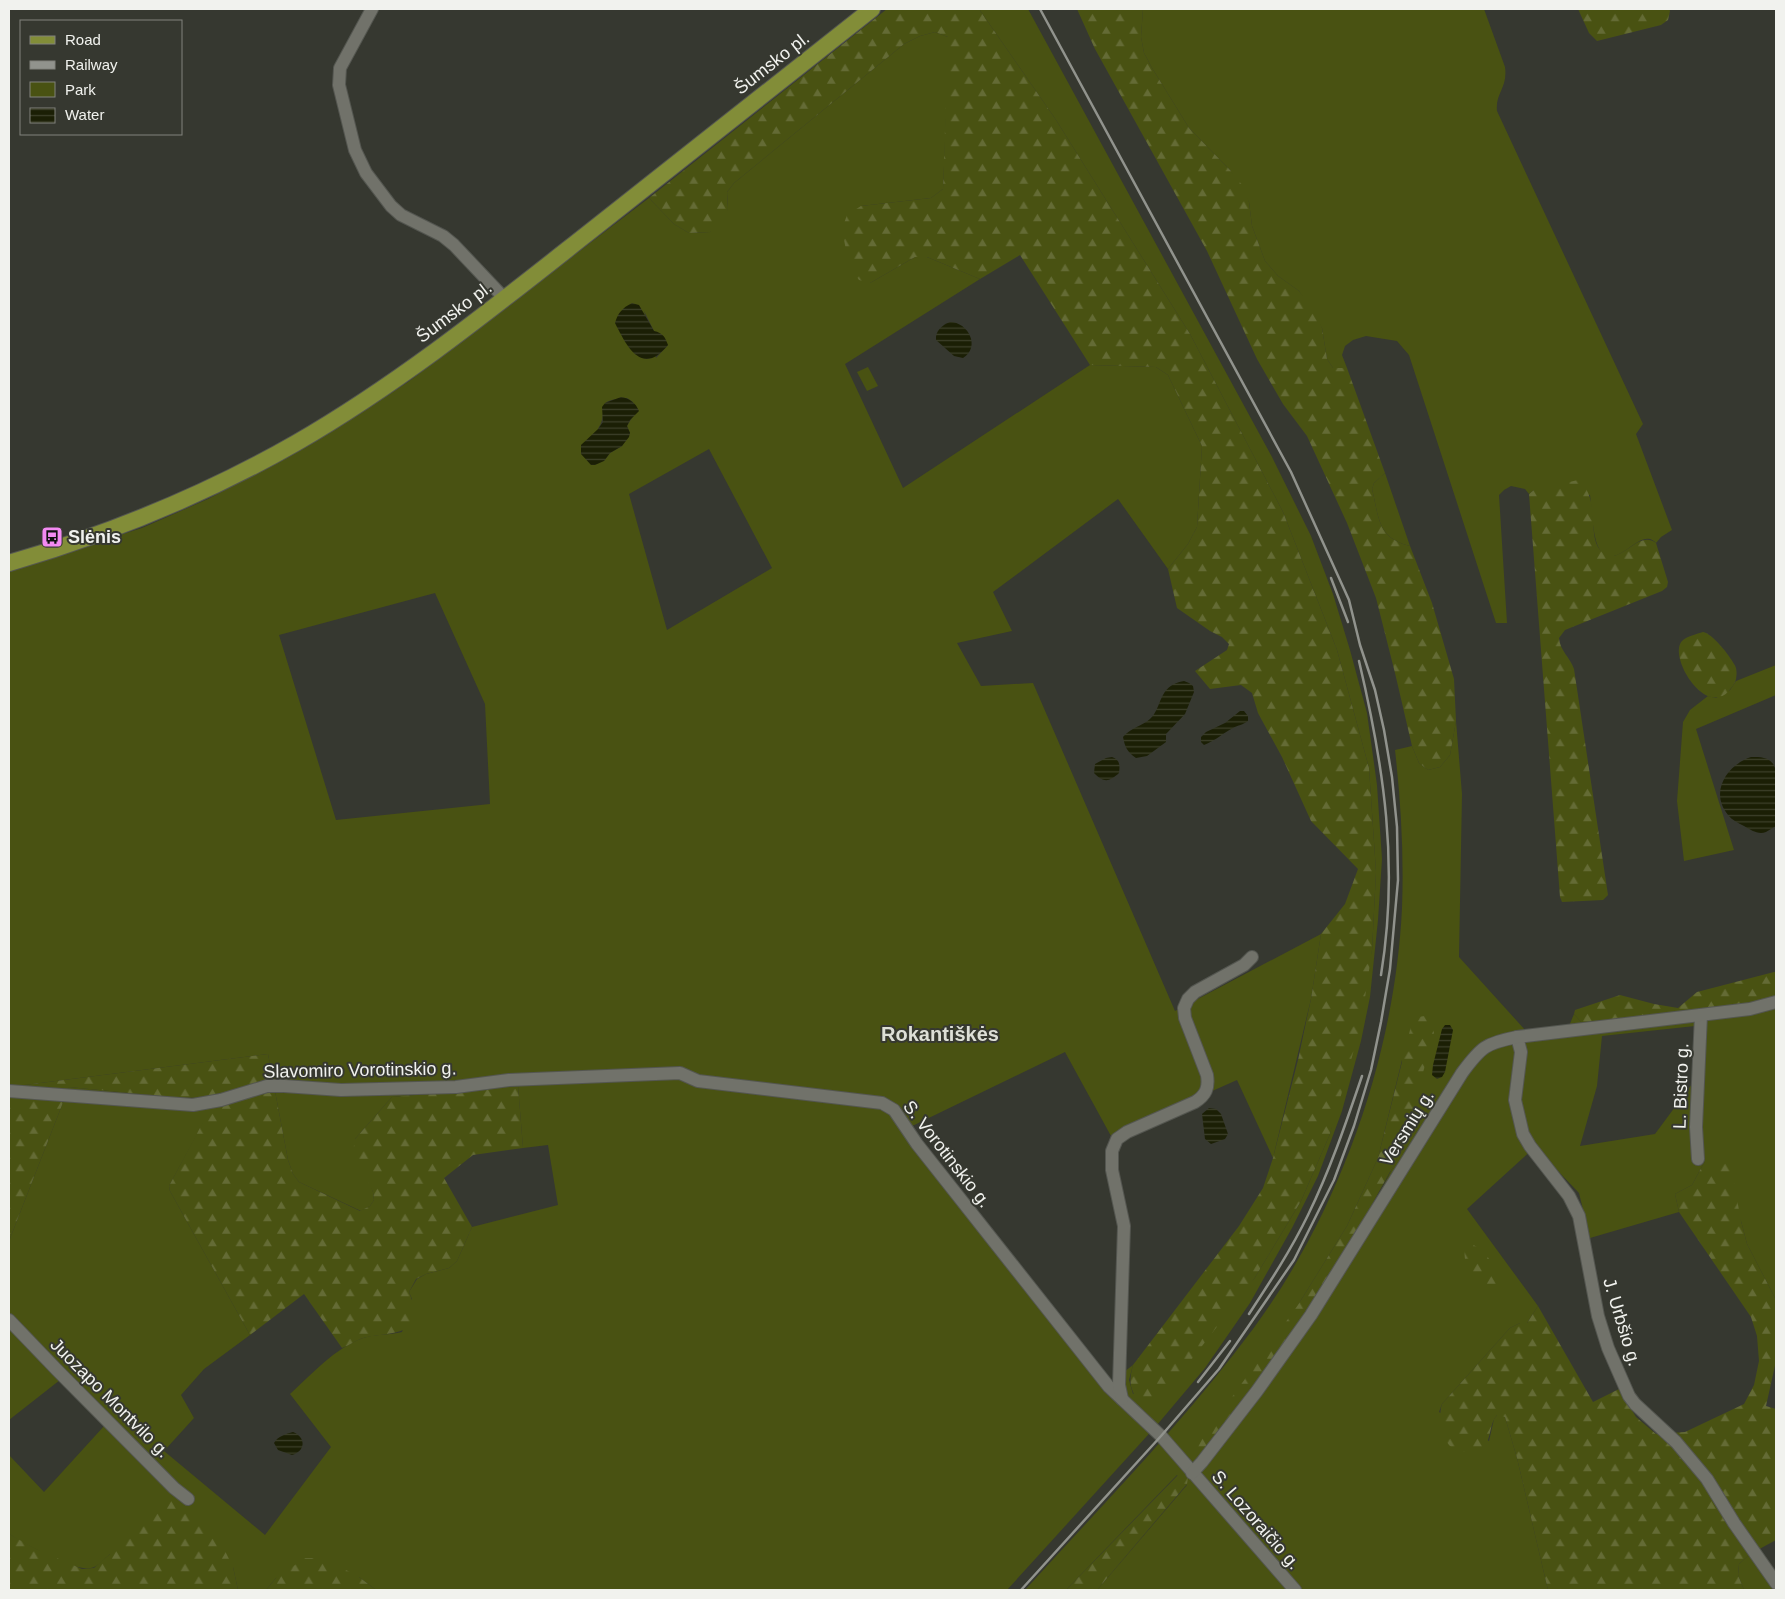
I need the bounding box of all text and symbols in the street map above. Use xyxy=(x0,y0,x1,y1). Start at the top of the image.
legend xyxy=(20,20,182,135)
street label: Šumsko pl. xyxy=(730,27,813,98)
text: Road xyxy=(65,31,101,48)
text: Railway xyxy=(65,56,118,73)
text: Park xyxy=(65,81,96,98)
text: Water xyxy=(65,106,104,123)
street label: Šumsko pl. xyxy=(412,276,496,347)
bus stop icon: Slėnis xyxy=(40,525,64,549)
place label: Slėnis xyxy=(68,527,121,547)
district label: Rokantiškės xyxy=(881,1023,999,1045)
street label: L. Bistro g. xyxy=(1670,1043,1692,1129)
street label: Slavomiro Vorotinskio g. xyxy=(263,1058,457,1082)
street label: Versmių g. xyxy=(1376,1087,1438,1169)
street label: S. Vorotinskio g. xyxy=(899,1097,995,1211)
street label: J. Urbšio g. xyxy=(1599,1276,1645,1368)
street label: Juozapo Montvilo g. xyxy=(46,1334,174,1462)
street label: S. Lozoraičio g. xyxy=(1208,1467,1304,1573)

